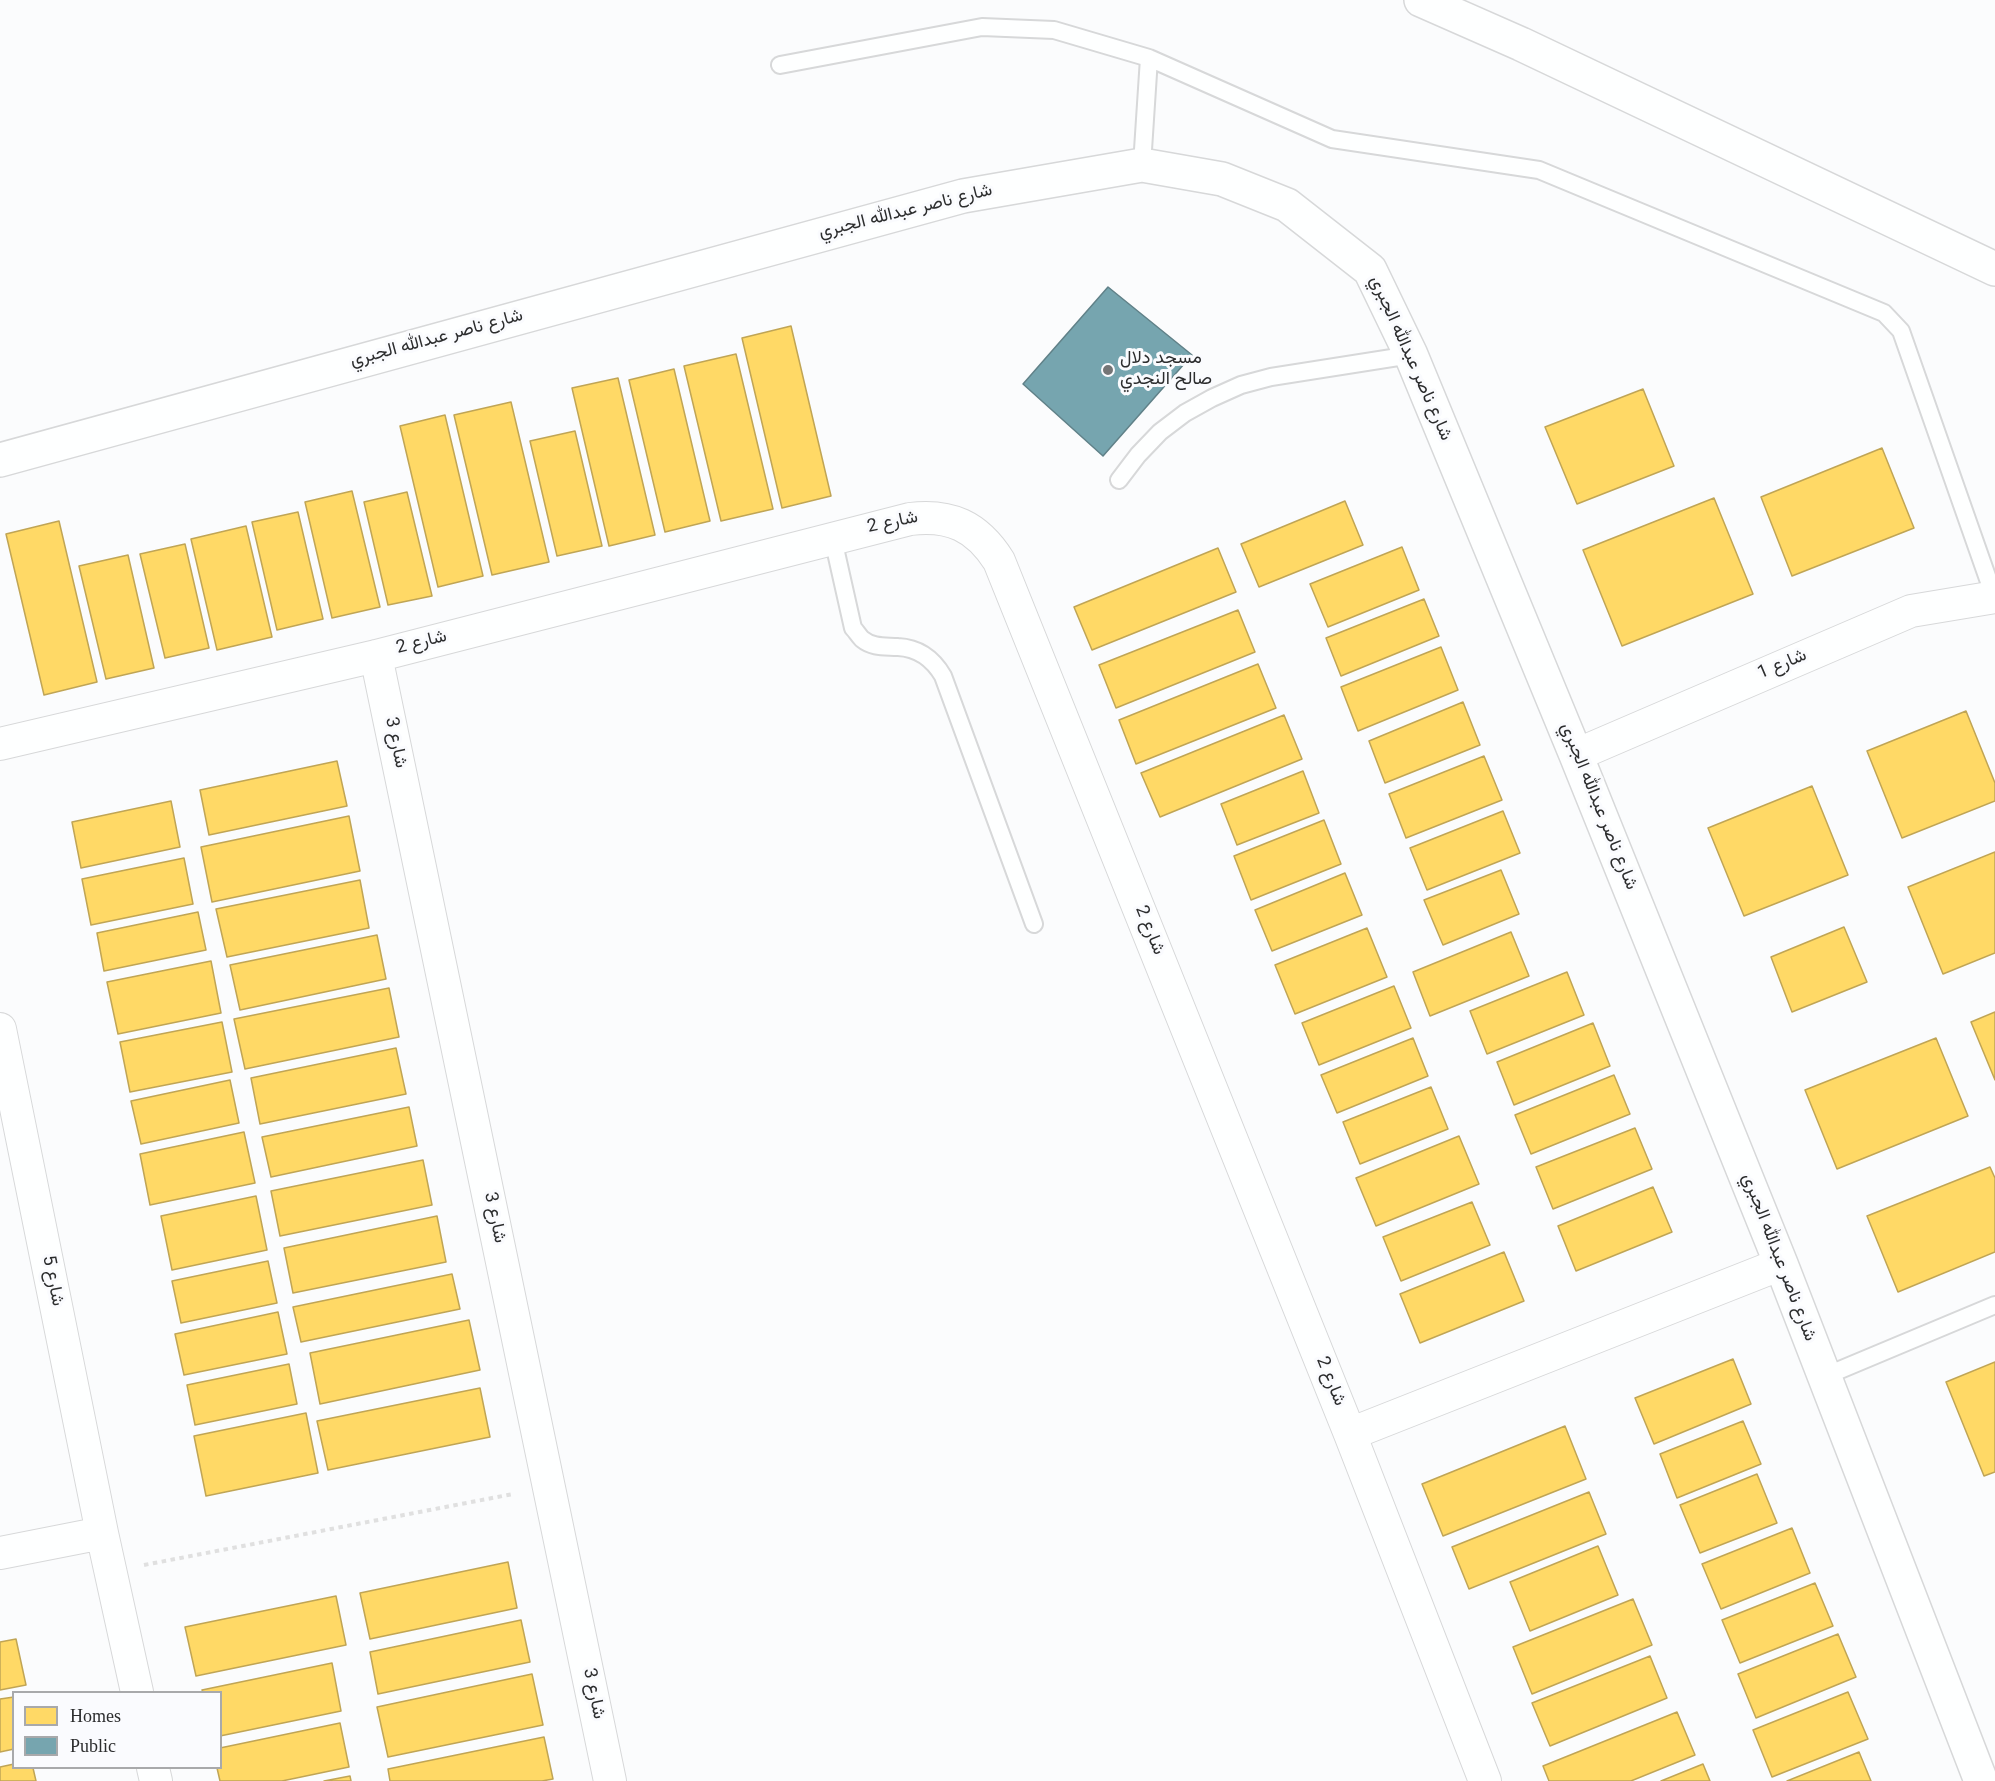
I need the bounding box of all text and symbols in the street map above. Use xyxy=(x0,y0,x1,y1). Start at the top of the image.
street label: شارع ناصر عبدالله الجبري xyxy=(817,181,995,245)
street label: شارع ناصر عبدالله الجبري xyxy=(1363,273,1455,445)
street label: شارع ناصر عبدالله الجبري xyxy=(348,307,526,373)
place label: مسجد دلال صالح النجدي xyxy=(1120,349,1212,392)
marker: مسجد دلال صالح النجدي xyxy=(1101,363,1115,377)
street label: شارع 2 xyxy=(866,508,920,540)
street label: شارع 2 xyxy=(395,627,449,661)
street label: شارع 1 xyxy=(1755,646,1811,686)
street label: شارع 3 xyxy=(378,716,410,770)
street label: شارع ناصر عبدالله الجبري xyxy=(1554,720,1640,894)
street label: شارع 2 xyxy=(1128,903,1168,959)
street label: شارع ناصر عبدالله الجبري xyxy=(1735,1171,1819,1345)
street label: شارع 3 xyxy=(477,1191,509,1245)
street label: شارع 5 xyxy=(36,1254,66,1308)
street label: شارع 2 xyxy=(1309,1354,1349,1410)
street label: شارع 3 xyxy=(576,1667,608,1721)
legend xyxy=(12,1691,222,1769)
text: Homes xyxy=(70,1706,121,1726)
text: Public xyxy=(70,1736,116,1756)

